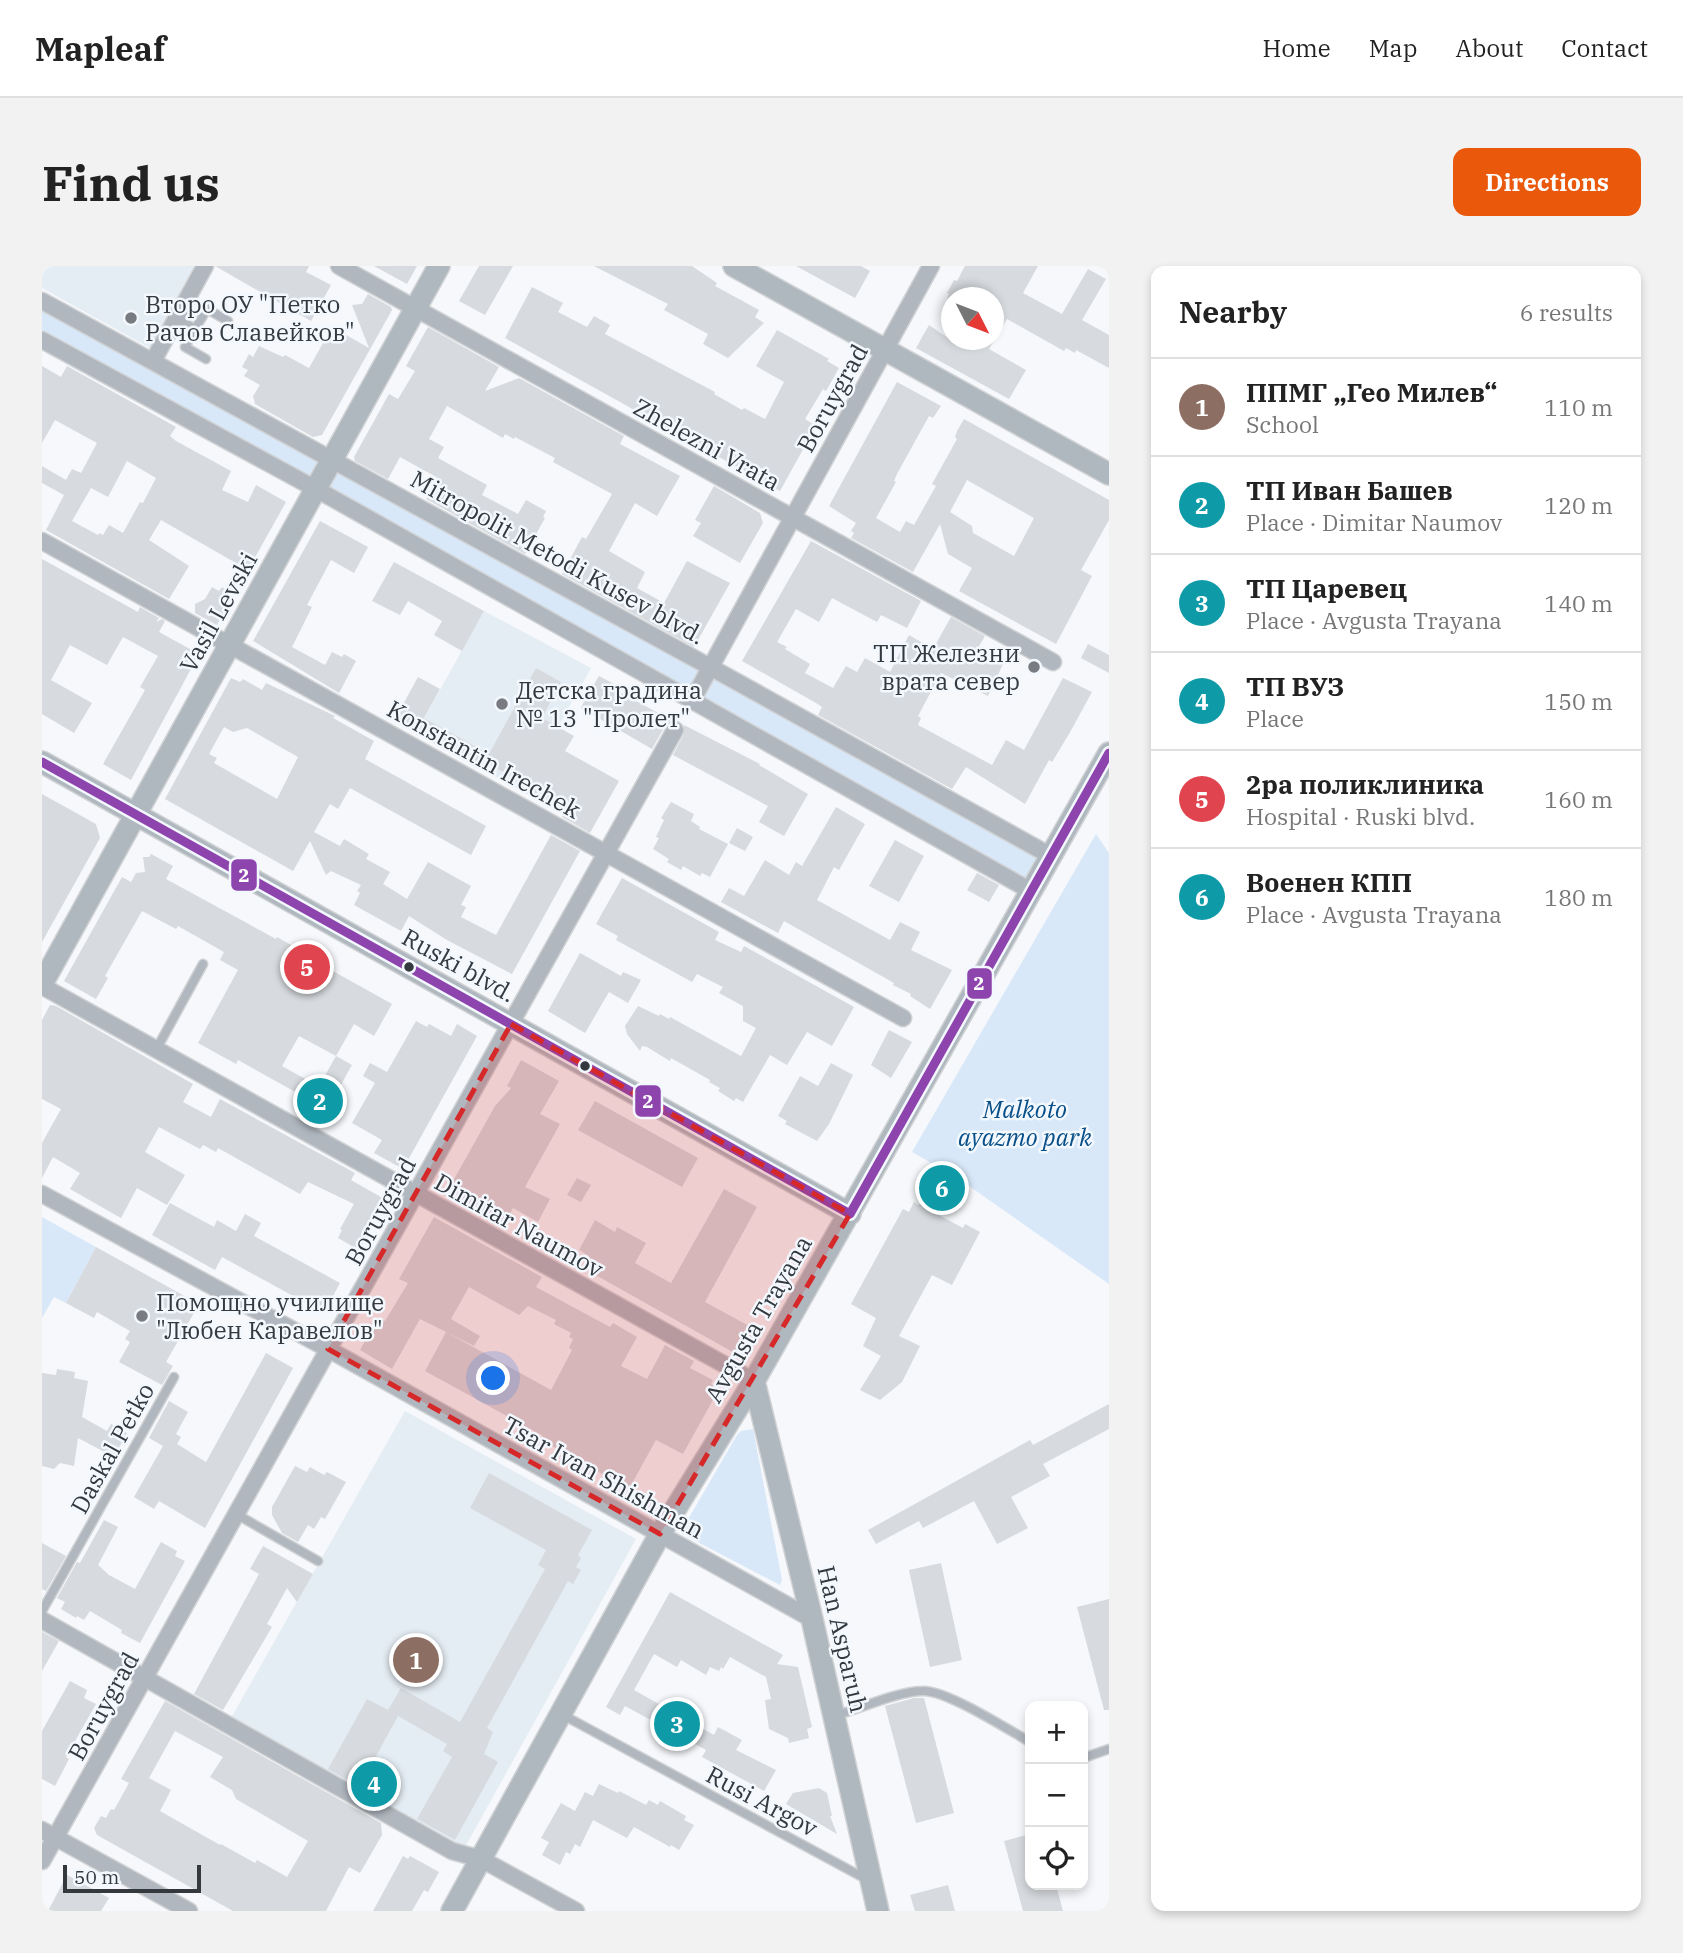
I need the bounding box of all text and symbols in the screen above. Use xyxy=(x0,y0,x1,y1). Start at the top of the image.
text: Mapleaf xyxy=(35,27,166,70)
text: Home xyxy=(1263,32,1331,64)
text: Map xyxy=(1369,32,1417,64)
text: About xyxy=(1455,32,1523,64)
text: Contact xyxy=(1561,32,1648,64)
button: Directions xyxy=(1453,148,1641,216)
text: Find us xyxy=(42,151,220,214)
north arrow xyxy=(941,287,1004,350)
place label: Второ ОУ "Петко Рачов Славейков" xyxy=(145,288,355,348)
text: Nearby xyxy=(1179,292,1287,331)
text: 6 results xyxy=(1520,297,1613,327)
marker: Второ ОУ "Петко Рачов Славейков" xyxy=(123,310,139,326)
street label: Boruygrad xyxy=(789,338,875,458)
text: ППМГ „Гео Милев“ xyxy=(1246,375,1498,409)
street label: Zhelezni Vrata xyxy=(628,390,786,498)
text: 1 xyxy=(1195,392,1209,422)
text: 110 m xyxy=(1544,392,1613,422)
text: School xyxy=(1246,409,1319,439)
street label: Mitropolit Metodi Kusev blvd. xyxy=(405,463,711,651)
text: ТП Иван Башев xyxy=(1246,473,1453,507)
text: 2 xyxy=(1195,490,1209,520)
text: 120 m xyxy=(1544,490,1613,520)
text: Place · Dimitar Naumov xyxy=(1246,507,1502,537)
street label: Vasil Levski xyxy=(172,546,264,678)
text: ТП Царевец xyxy=(1246,571,1407,605)
text: 3 xyxy=(1195,588,1209,618)
text: 140 m xyxy=(1544,588,1613,618)
text: Place · Avgusta Trayana xyxy=(1246,605,1502,635)
place label: ТП Железни врата север xyxy=(873,637,1020,697)
marker: ТП Железни врата север xyxy=(1026,659,1042,675)
text: ТП ВУЗ xyxy=(1246,669,1344,703)
place label: Детска градина № 13 "Пролет" xyxy=(516,674,702,734)
text: 4 xyxy=(1195,686,1209,716)
text: 150 m xyxy=(1544,686,1613,716)
street label: Konstantin Irechek xyxy=(381,692,587,826)
marker: Детска градина № 13 "Пролет" xyxy=(494,696,510,712)
text: Place xyxy=(1246,703,1304,733)
text: 2ра поликлиника xyxy=(1246,767,1484,801)
text: 5 xyxy=(1195,784,1209,814)
text: 160 m xyxy=(1544,784,1613,814)
text: Hospital · Ruski blvd. xyxy=(1246,801,1475,831)
line badge: 2 xyxy=(230,858,258,892)
text: 2 xyxy=(238,863,250,887)
text: Военен КПП xyxy=(1246,865,1412,899)
text: 6 xyxy=(1195,882,1209,912)
text: 180 m xyxy=(1544,882,1613,912)
text: Place · Avgusta Trayana xyxy=(1246,899,1502,929)
street label: Ruski blvd. xyxy=(397,921,521,1009)
pin: 5 xyxy=(284,941,330,993)
unlabelled marker xyxy=(402,960,416,974)
line badge: 2 xyxy=(966,967,993,1000)
text: 2 xyxy=(973,971,985,995)
unlabelled marker xyxy=(578,1059,592,1073)
pin: 2 xyxy=(297,1075,343,1127)
line badge: 2 xyxy=(634,1084,662,1118)
text: 2 xyxy=(642,1089,654,1113)
park label: Malkoto ayazmo park xyxy=(958,1093,1092,1153)
street label: Boruygrad xyxy=(337,1151,423,1271)
pin: 6 xyxy=(919,1162,965,1214)
street label: Dimitar Naumov xyxy=(429,1165,609,1285)
street label: Avgusta Trayana xyxy=(697,1230,819,1408)
place label: Помощно училище "Любен Каравелов" xyxy=(156,1286,384,1346)
marker: Помощно училище "Любен Каравелов" xyxy=(134,1308,150,1324)
your location xyxy=(476,1361,510,1395)
street label: Daskal Petko xyxy=(63,1377,161,1519)
street label: Tsar Ivan Shishman xyxy=(498,1408,710,1546)
street label: Han Asparuh xyxy=(811,1562,875,1716)
pin: 1 xyxy=(393,1634,439,1686)
street label: Boruygrad xyxy=(60,1646,146,1766)
pin: 3 xyxy=(654,1698,700,1750)
map controls xyxy=(1025,1701,1088,1890)
button: + xyxy=(1025,1701,1088,1764)
pin: 4 xyxy=(351,1758,397,1810)
street label: Rusi Argov xyxy=(701,1758,823,1844)
button: − xyxy=(1025,1764,1088,1827)
button: locate xyxy=(1025,1827,1088,1890)
scale bar xyxy=(63,1862,201,1894)
text: 50 m xyxy=(74,1865,119,1889)

